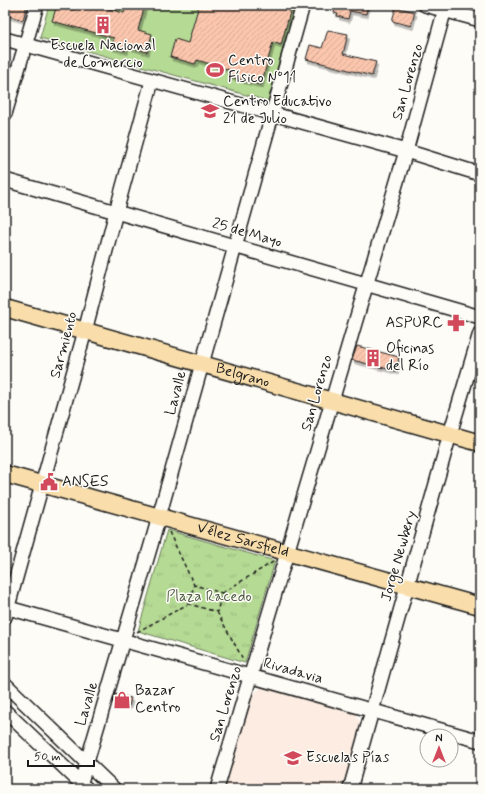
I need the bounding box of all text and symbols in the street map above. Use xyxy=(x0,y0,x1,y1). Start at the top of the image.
building icon: Escuela Nacional de Comercio xyxy=(93,15,113,35)
place label: Escuela Nacional de Comercio xyxy=(50,36,156,73)
street label: San Lorenzo xyxy=(388,42,428,122)
place label: Centro Físico Nº11 xyxy=(228,51,296,88)
sports icon: Centro Físico Nº11 xyxy=(205,60,225,80)
place label: Centro Educativo 21 de Julio xyxy=(223,92,332,129)
school or university icon: Centro Educativo 21 de Julio xyxy=(200,101,220,121)
street label: 25 de Mayo xyxy=(210,214,284,253)
street label: Sarmiento xyxy=(46,309,82,381)
place label: ASPURC xyxy=(385,313,443,333)
pharmacy icon: ASPURC xyxy=(446,313,466,333)
place label: Oficinas del Río xyxy=(386,339,434,376)
building icon: Oficinas del Río xyxy=(363,348,383,368)
street label: San Lorenzo xyxy=(297,353,337,433)
street label: Belgrano xyxy=(213,358,272,393)
street label: Lavalle xyxy=(160,368,192,418)
public building icon: ANSES xyxy=(39,472,59,492)
place label: ANSES xyxy=(62,472,109,492)
street label: Jorge Newbery xyxy=(376,508,423,604)
street label: Vélez Sarsfield xyxy=(195,518,291,562)
park label: Plaza Racedo xyxy=(166,587,252,607)
street label: Rivadavia xyxy=(261,653,325,689)
street label: San Lorenzo xyxy=(205,664,247,744)
street label: Lavalle xyxy=(71,679,103,729)
place label: Bazar Centro xyxy=(135,681,180,718)
shop icon: Bazar Centro xyxy=(112,690,132,710)
north arrow xyxy=(419,728,459,768)
text: N xyxy=(435,732,443,746)
scale bar xyxy=(28,742,94,768)
school or university icon: Escuelas Pías xyxy=(283,748,303,768)
place label: Escuelas Pías xyxy=(306,748,390,768)
text: 50 m xyxy=(34,749,61,765)

